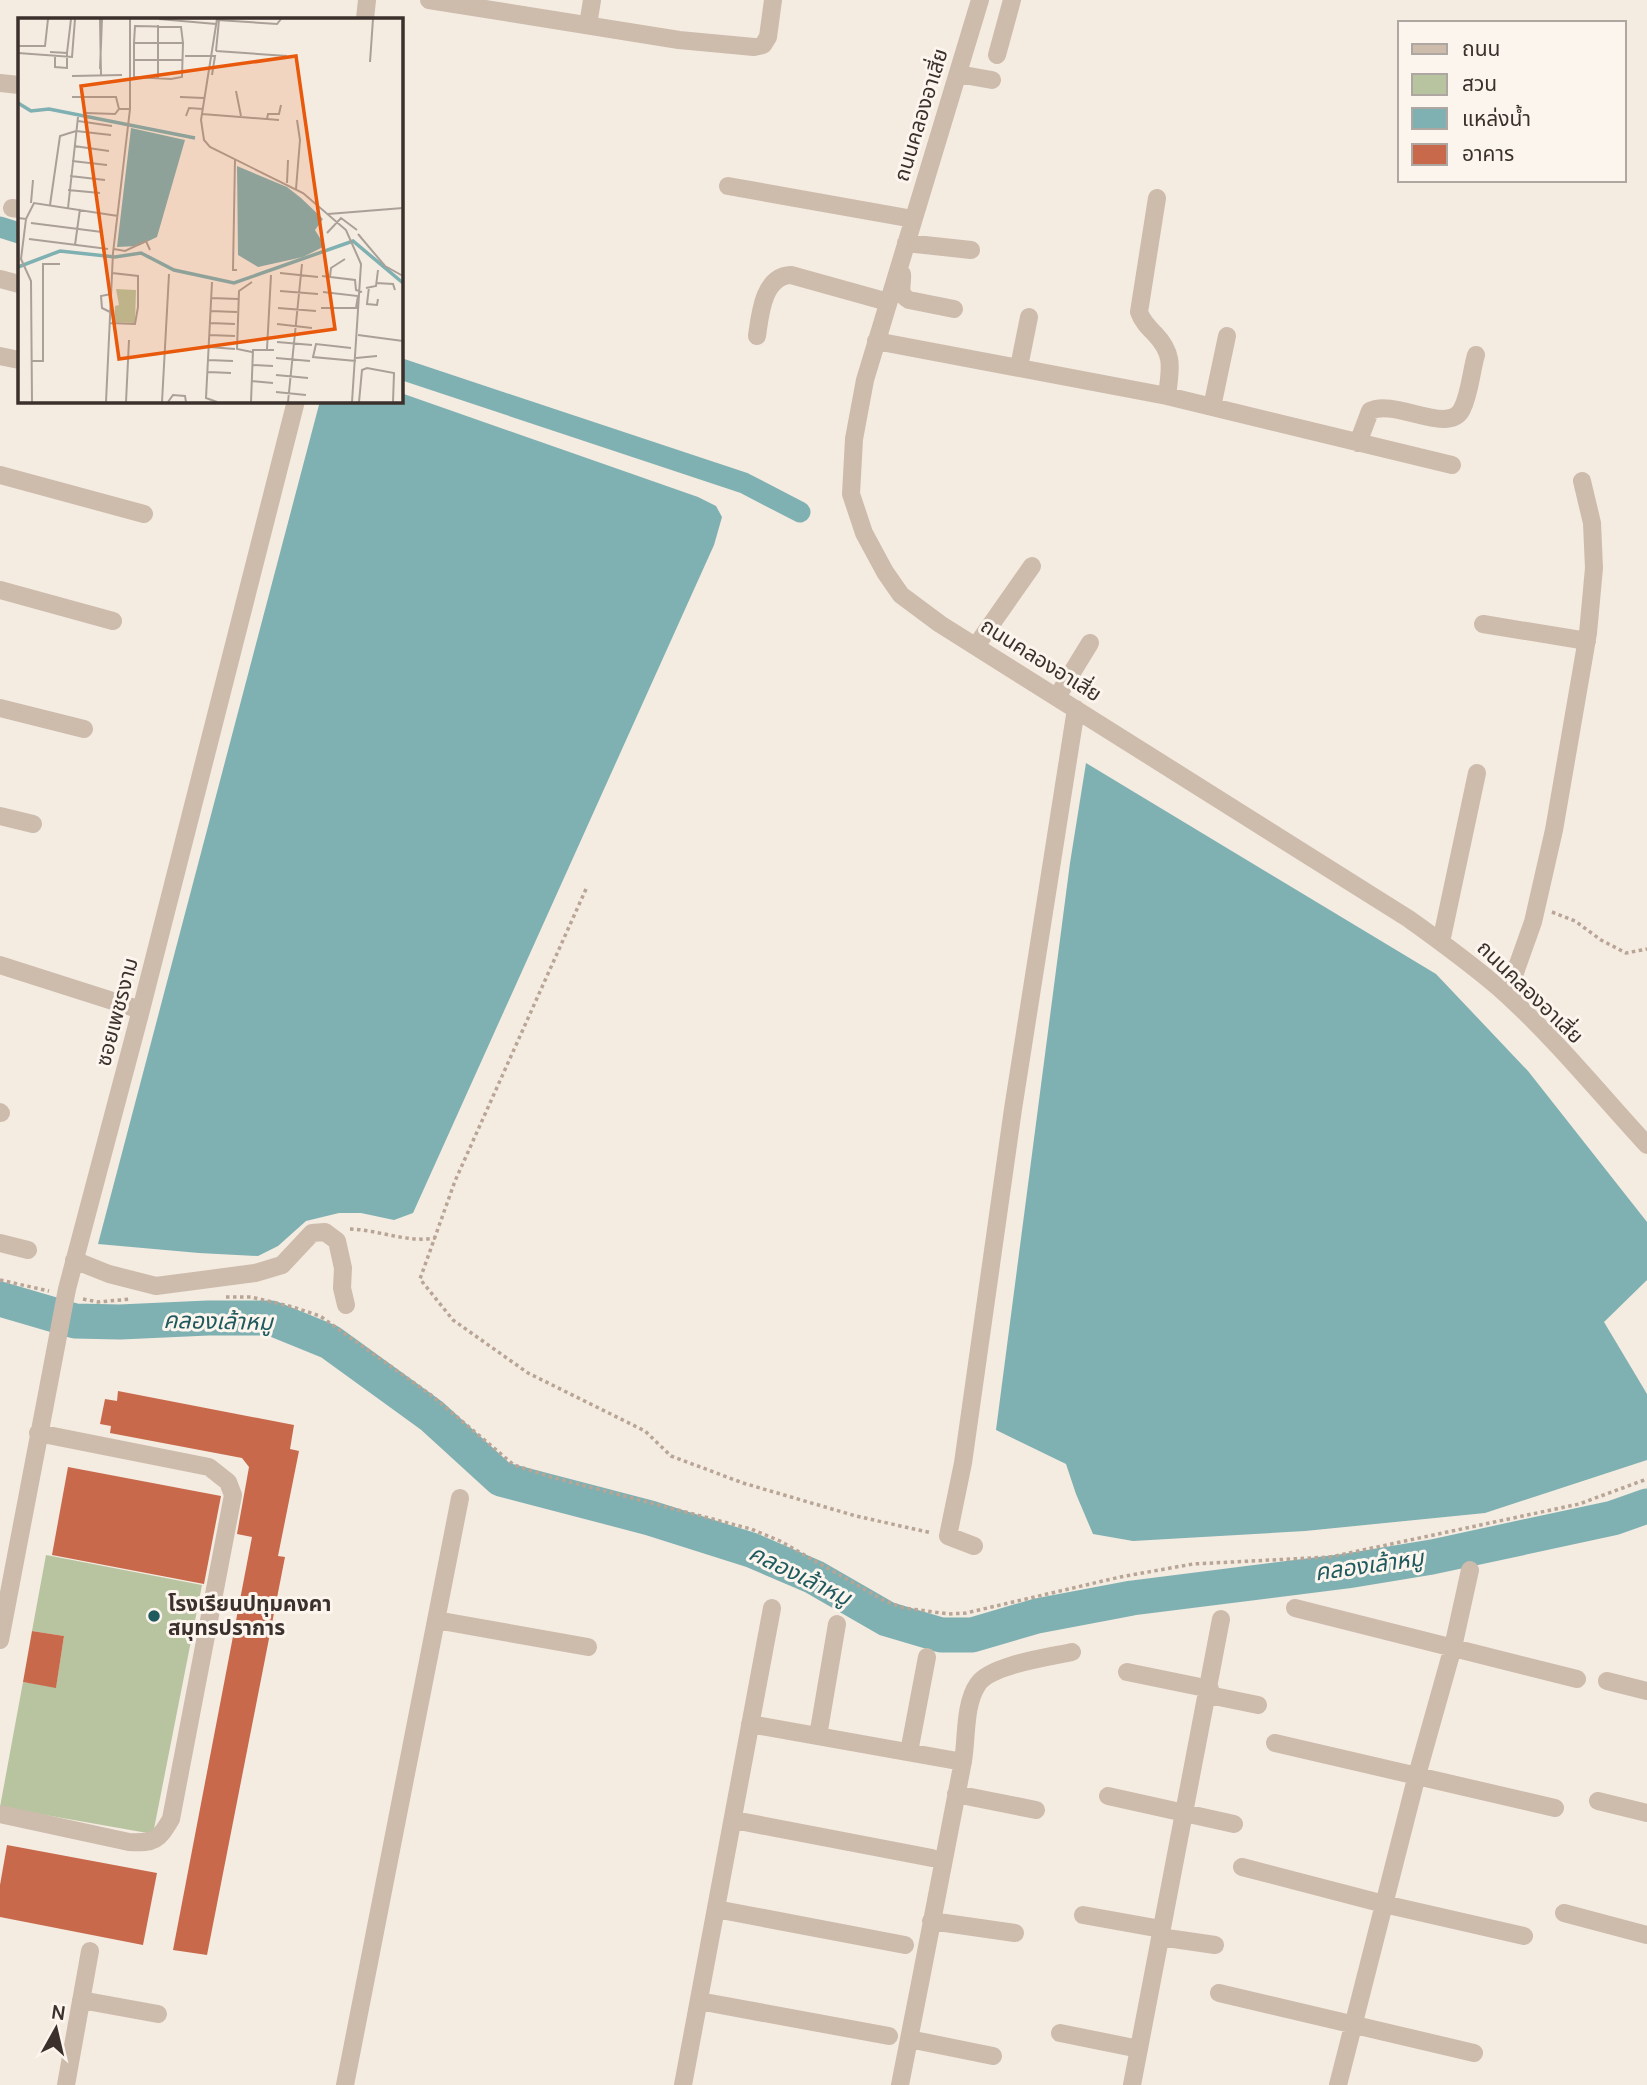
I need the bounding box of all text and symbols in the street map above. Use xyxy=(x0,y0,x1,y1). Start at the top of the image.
inset map xyxy=(18,18,402,402)
legend xyxy=(1398,21,1626,182)
text: ถนน xyxy=(1462,34,1500,62)
street label: ถนนคลองอาเสี่ย xyxy=(887,45,954,185)
text: สวน xyxy=(1462,69,1497,97)
text: แหล่งน้ำ xyxy=(1462,104,1531,132)
text: อาคาร xyxy=(1462,139,1514,167)
street label: ถนนคลองอาเสี่ย xyxy=(976,611,1107,707)
street label: ถนนคลองอาเสี่ย xyxy=(1471,933,1590,1049)
street label: ซอยเพชรงาม xyxy=(88,954,144,1069)
water label: คลองเล้าหมู xyxy=(163,1303,275,1337)
water label: คลองเล้าหมู xyxy=(744,1536,858,1613)
water label: คลองเล้าหมู xyxy=(1312,1540,1427,1587)
place label: โรงเรียนปทุมคงคา สมุทรปราการ xyxy=(168,1589,331,1641)
marker: โรงเรียนปทุมคงคา สมุทรปราการ xyxy=(146,1608,162,1624)
north arrow xyxy=(21,1994,91,2064)
text: N xyxy=(50,1998,67,2026)

